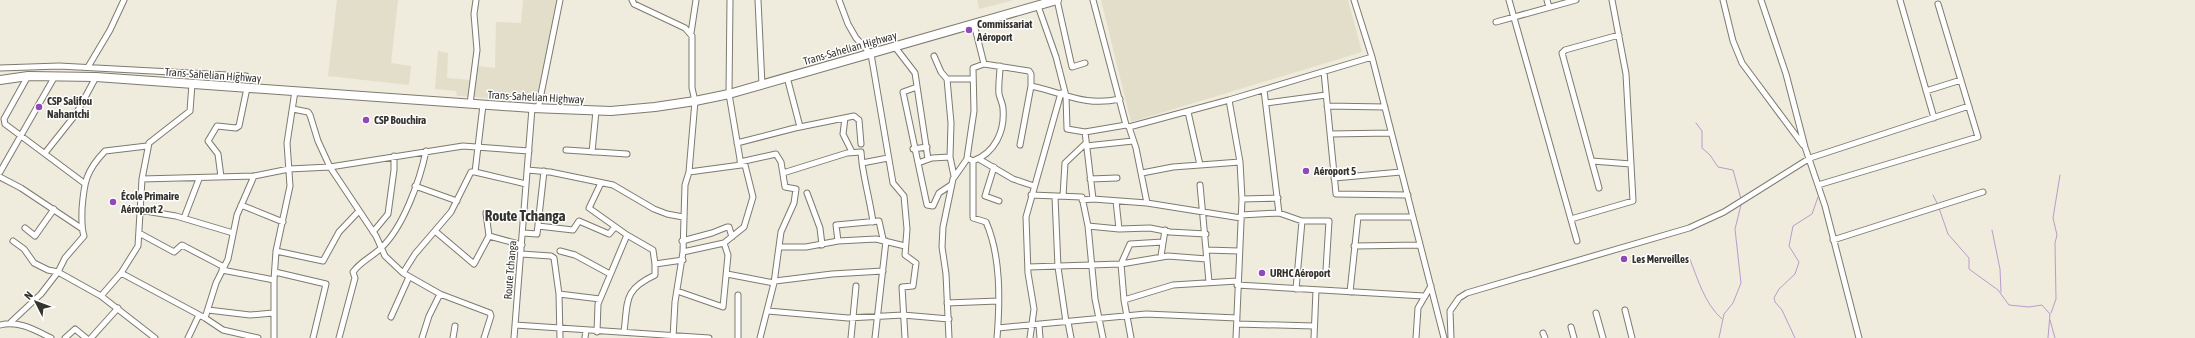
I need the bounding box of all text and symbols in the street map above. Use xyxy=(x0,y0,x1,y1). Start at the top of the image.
place label: Commissariat Aéroport xyxy=(976,18,1033,43)
marker: Commissariat Aéroport xyxy=(964,25,974,35)
street label: Trans-Sahelian Highway xyxy=(802,29,899,67)
street label: Trans-Sahelian Highway xyxy=(164,66,262,84)
street label: Trans-Sahelian Highway xyxy=(487,88,585,106)
place label: CSP Salifou Nahantchi xyxy=(47,95,92,120)
marker: CSP Salifou Nahantchi xyxy=(34,102,44,112)
place label: CSP Bouchira xyxy=(374,114,426,126)
marker: CSP Bouchira xyxy=(361,115,371,125)
place label: Aéroport 5 xyxy=(1313,165,1356,177)
marker: Aéroport 5 xyxy=(1301,166,1311,176)
place label: École Primaire Aéroport 2 xyxy=(120,190,179,215)
marker: École Primaire Aéroport 2 xyxy=(108,197,118,207)
district label: Route Tchanga xyxy=(485,207,565,224)
street label: Route Tchanga xyxy=(501,240,519,300)
place label: Les Merveilles xyxy=(1632,253,1689,265)
marker: Les Merveilles xyxy=(1619,254,1629,264)
place label: URHC Aéroport xyxy=(1270,267,1331,279)
marker: URHC Aéroport xyxy=(1257,268,1267,278)
north arrow xyxy=(16,282,56,322)
text: N xyxy=(22,289,35,302)

